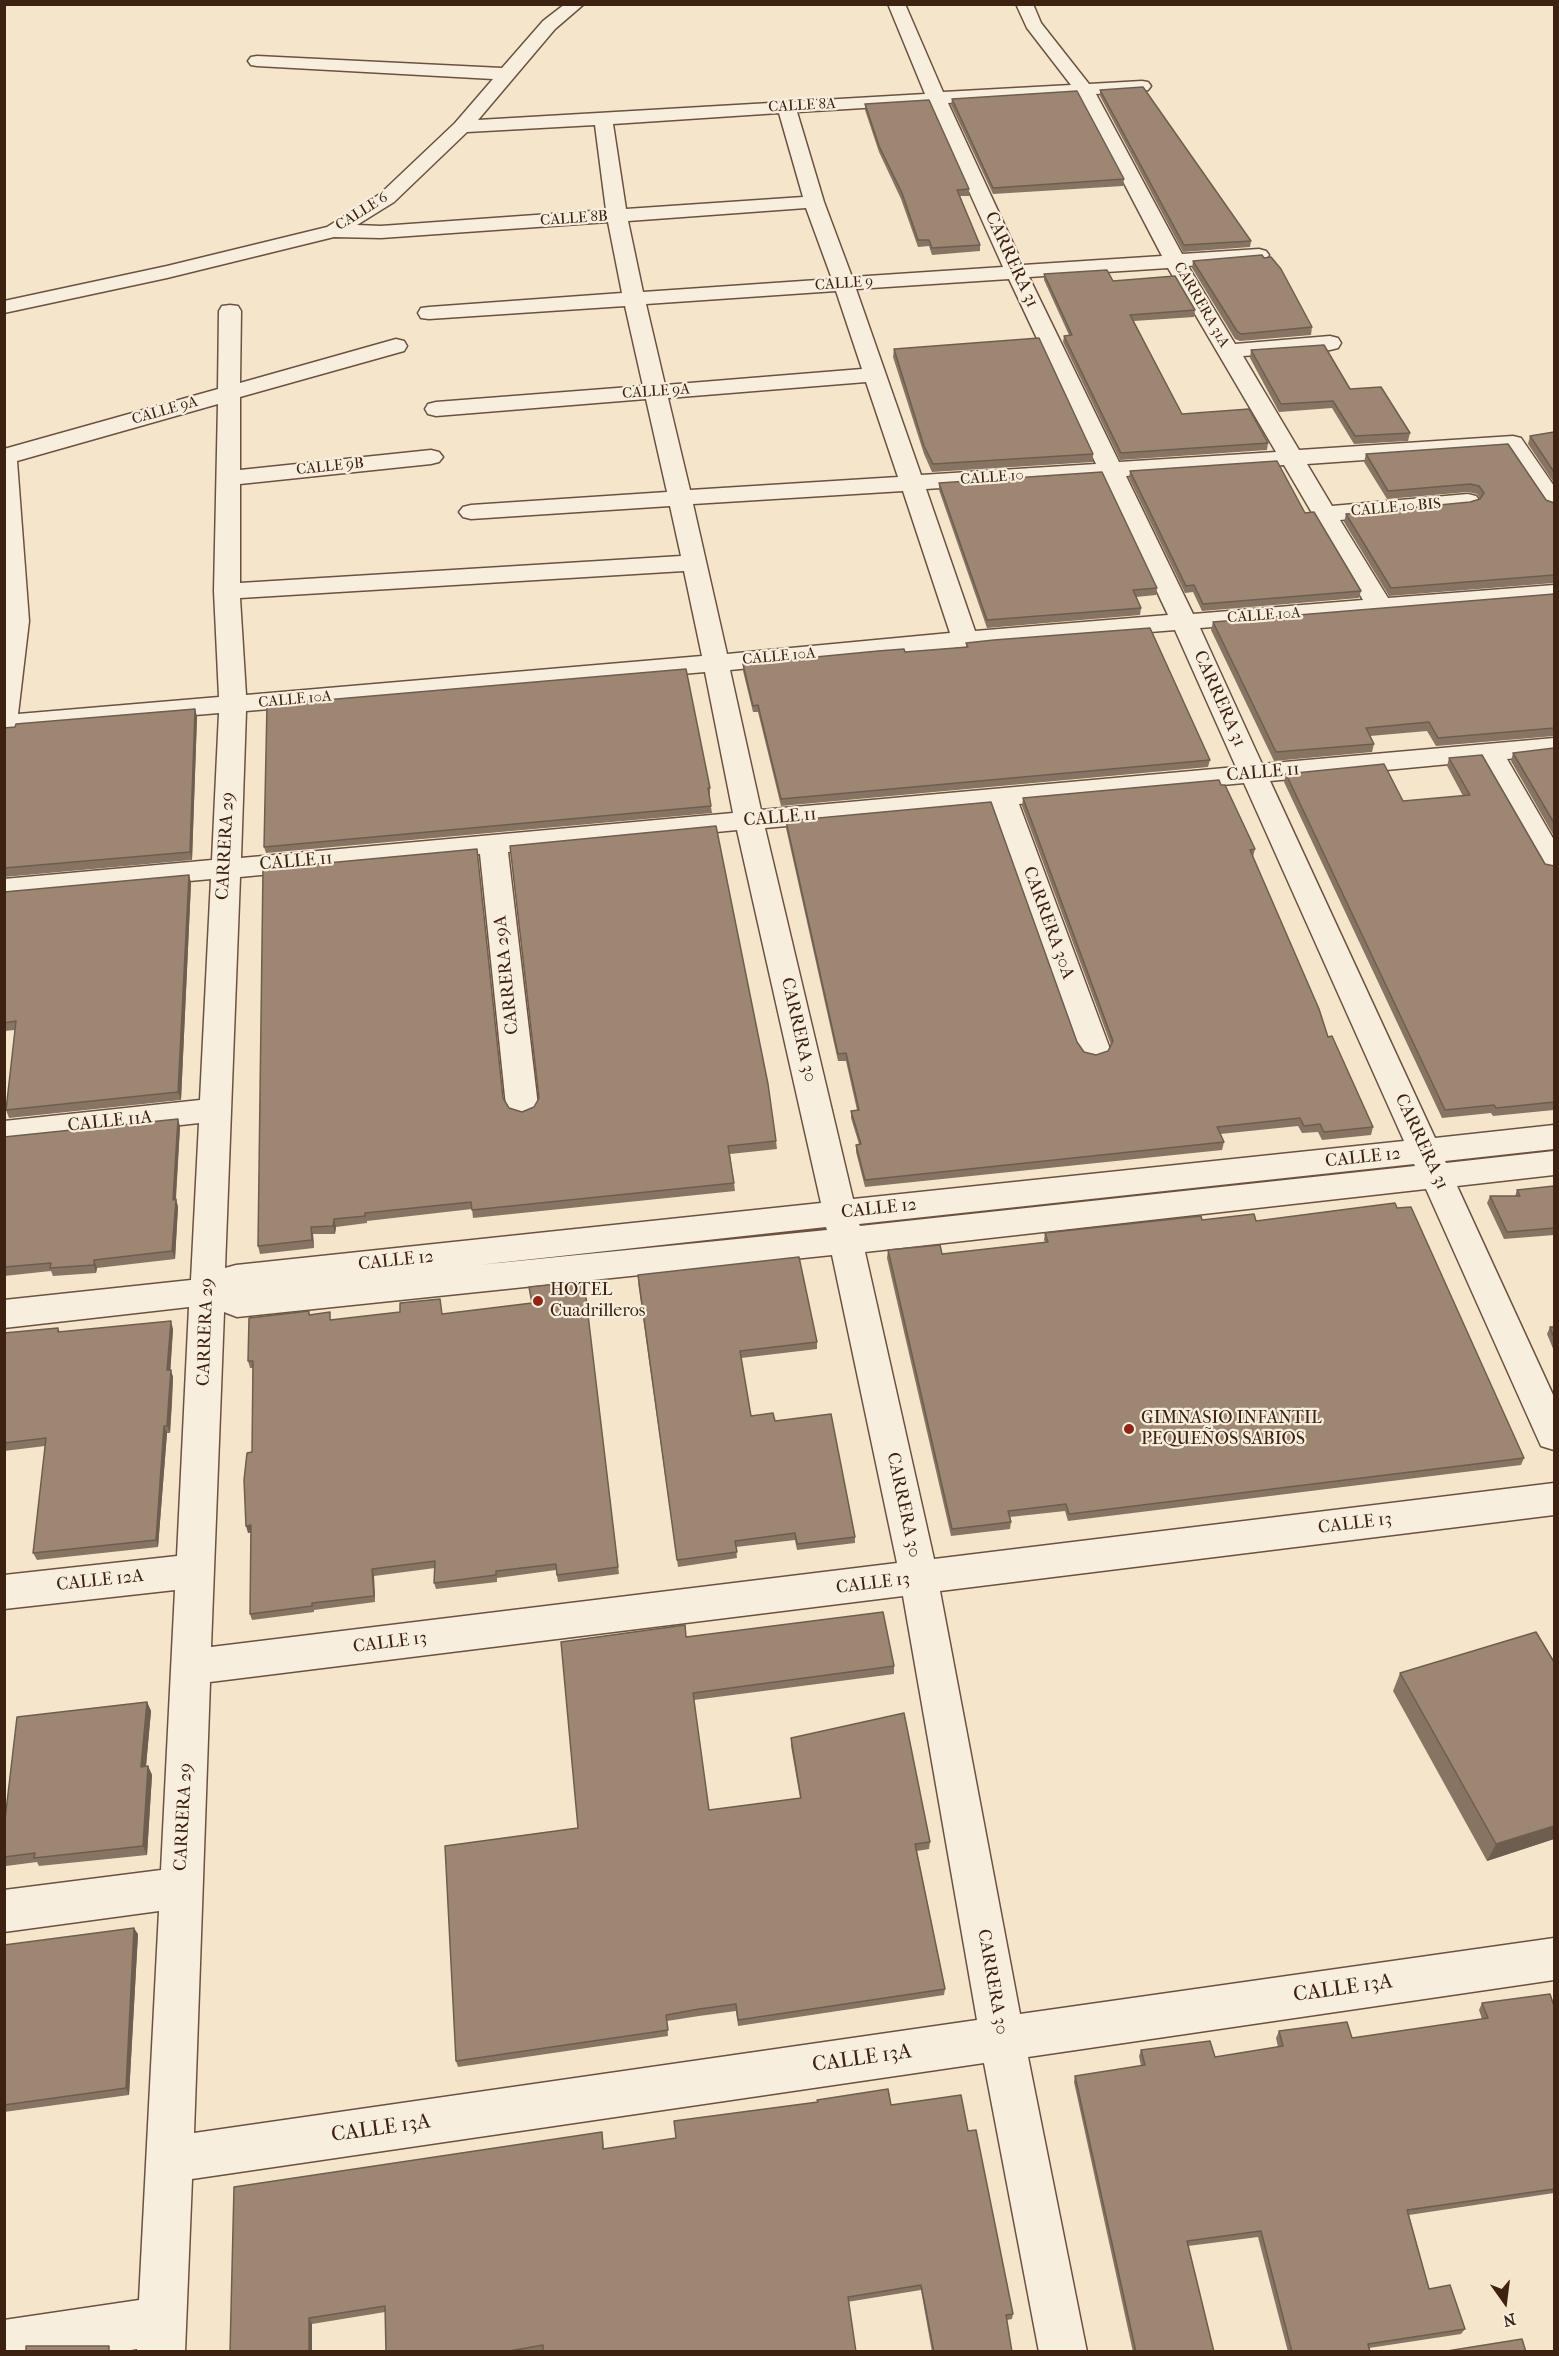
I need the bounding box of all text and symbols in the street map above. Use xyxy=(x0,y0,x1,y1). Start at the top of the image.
street label: CALLE 8A xyxy=(768,95,836,117)
street label: CALLE 6 xyxy=(332,189,392,235)
street label: CALLE 8B xyxy=(540,208,608,230)
street label: CARRERA 31 xyxy=(979,209,1043,311)
street label: CARRERA 31A xyxy=(1169,259,1233,351)
street label: CALLE 9 xyxy=(814,273,874,295)
street label: CALLE 9A xyxy=(622,381,690,403)
street label: CALLE 9A xyxy=(130,393,200,429)
street label: CALLE 9B xyxy=(295,455,365,479)
street label: CALLE 10 xyxy=(960,467,1024,489)
street label: CALLE 10 BIS xyxy=(1350,495,1442,521)
street label: CALLE 10A xyxy=(1227,604,1301,628)
street label: CALLE 10A xyxy=(742,645,816,669)
street label: CARRERA 31 xyxy=(1188,647,1250,751)
street label: CALLE 10A xyxy=(258,688,332,712)
street label: CALLE 11 xyxy=(1226,759,1300,787)
street label: CARRERA 29 xyxy=(212,791,240,901)
street label: CALLE 11 xyxy=(743,804,817,832)
street label: CALLE 11 xyxy=(259,848,333,876)
street label: CARRERA 30A xyxy=(1018,864,1078,982)
street label: CARRERA 29A xyxy=(490,914,524,1036)
street label: CARRERA 30 xyxy=(775,976,821,1084)
street label: CARRERA 31 xyxy=(1389,1091,1453,1193)
street label: CALLE 11A xyxy=(67,1107,153,1137)
street label: CALLE 12 xyxy=(1324,1143,1402,1173)
street label: CALLE 12 xyxy=(840,1194,918,1224)
street label: CALLE 12 xyxy=(357,1246,435,1276)
street label: CARRERA 29 xyxy=(193,1278,219,1386)
place label: HOTEL Cuadrilleros xyxy=(550,1280,645,1322)
marker: HOTEL Cuadrilleros xyxy=(531,1294,545,1308)
place label: GIMNASIO INFANTIL PEQUEÑOS SABIOS xyxy=(1141,1408,1322,1450)
marker: GIMNASIO INFANTIL PEQUEÑOS SABIOS xyxy=(1122,1422,1136,1436)
street label: CARRERA 30 xyxy=(881,1451,925,1559)
street label: CALLE 13 xyxy=(1317,1509,1393,1539)
street label: CALLE 12A xyxy=(55,1566,145,1596)
street label: CALLE 13 xyxy=(835,1569,911,1599)
street label: CALLE 13 xyxy=(352,1628,428,1658)
street label: CARRERA 29 xyxy=(170,1762,198,1872)
street label: CARRERA 30 xyxy=(972,1928,1012,2036)
street label: CALLE 13A xyxy=(1292,1970,1394,2008)
street label: CALLE 13A xyxy=(811,2040,913,2078)
street label: CALLE 13A xyxy=(330,2110,432,2148)
north arrow xyxy=(1475,2272,1535,2332)
text: N xyxy=(1501,2309,1518,2331)

